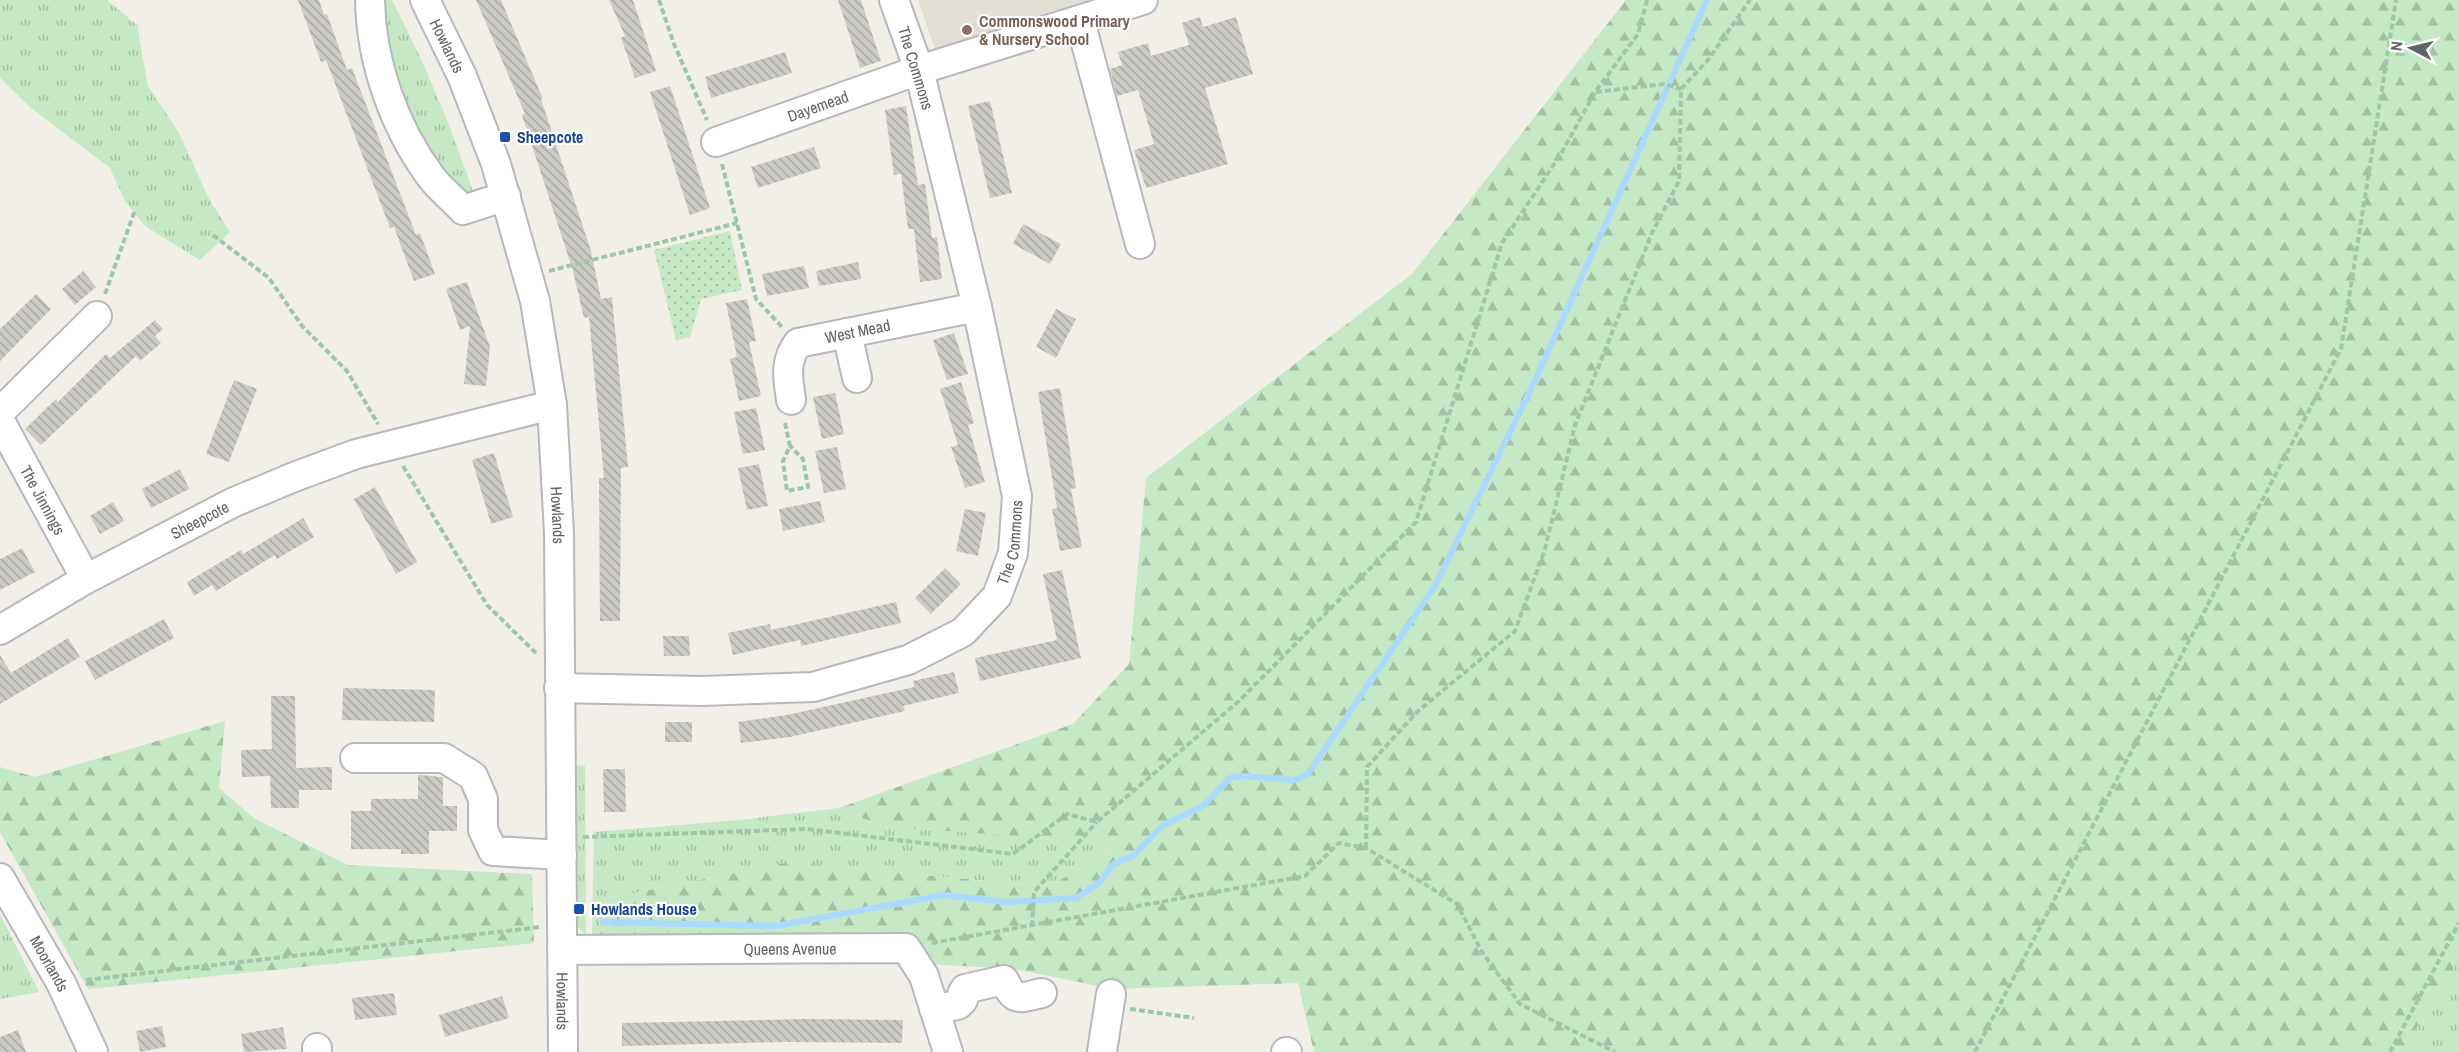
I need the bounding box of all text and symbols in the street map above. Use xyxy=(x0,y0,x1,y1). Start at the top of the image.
place label: Commonswood Primary & Nursery School xyxy=(979,10,1131,50)
street label: Howlands xyxy=(425,15,470,77)
north arrow xyxy=(2381,18,2441,78)
marker: Commonswood Primary & Nursery School xyxy=(960,23,974,37)
street label: The Commons xyxy=(893,24,939,112)
text: N xyxy=(2385,40,2408,52)
street label: Dayemead xyxy=(784,85,851,127)
place label: Sheepcote xyxy=(517,126,583,148)
marker: Sheepcote xyxy=(498,130,512,144)
street label: West Mead xyxy=(823,314,892,348)
street label: The Jinnings xyxy=(15,461,71,539)
street label: Howlands xyxy=(545,486,570,544)
street label: Sheepcote xyxy=(167,496,232,544)
street label: The Commons xyxy=(991,499,1028,588)
place label: Howlands House xyxy=(591,898,697,920)
marker: Howlands House xyxy=(572,902,586,916)
street label: Moorlands xyxy=(25,932,74,995)
street label: Queens Avenue xyxy=(743,937,837,960)
street label: Howlands xyxy=(551,972,574,1030)

